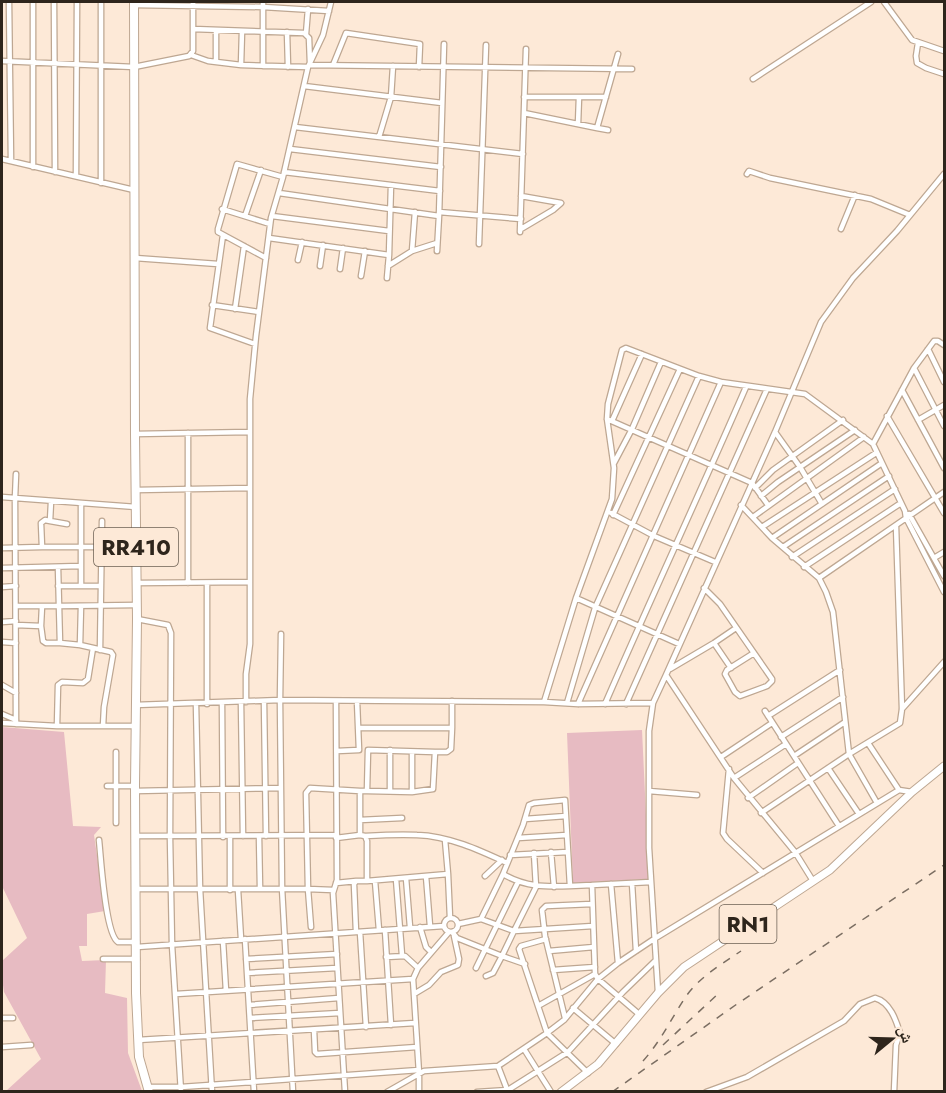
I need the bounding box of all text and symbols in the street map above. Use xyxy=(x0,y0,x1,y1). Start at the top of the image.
road number: RR410 xyxy=(94,528,178,566)
road number: RN1 xyxy=(720,905,777,943)
north arrow xyxy=(862,1009,922,1069)
text: ش xyxy=(892,1023,919,1046)

